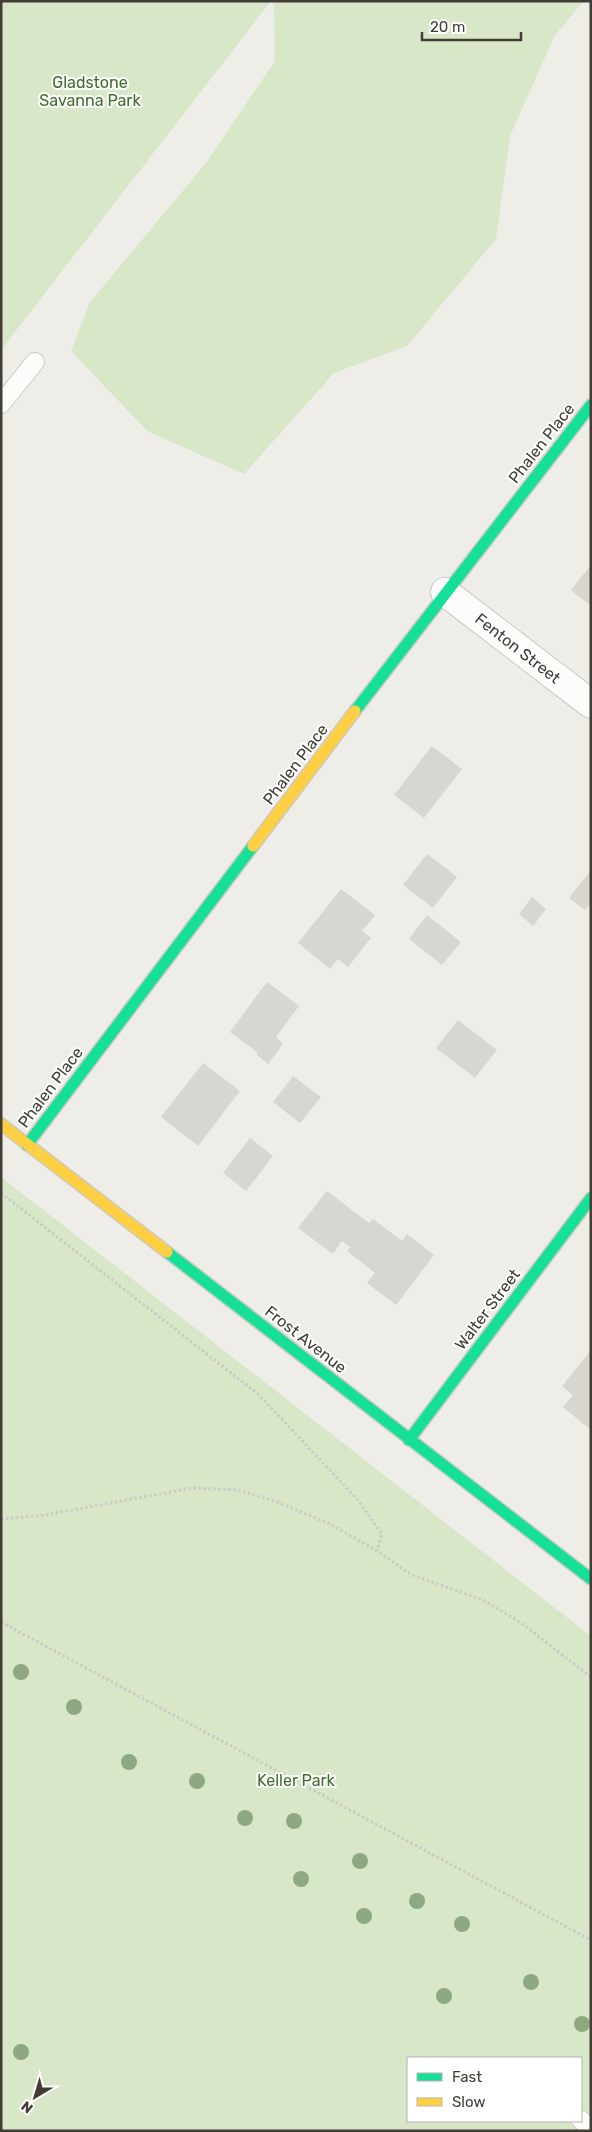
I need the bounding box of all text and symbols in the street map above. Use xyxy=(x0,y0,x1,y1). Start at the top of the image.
scale bar xyxy=(422,10,521,42)
text: 20 m xyxy=(430,18,465,36)
park label: Gladstone Savanna Park xyxy=(39,73,141,110)
street label: Phalen Place xyxy=(504,400,578,487)
street label: Fenton Street xyxy=(471,609,564,688)
street label: Phalen Place xyxy=(259,720,332,808)
street label: Phalen Place xyxy=(14,1043,87,1131)
street label: Walter Street xyxy=(451,1265,524,1353)
street label: Frost Avenue xyxy=(261,1302,350,1377)
park label: Keller Park xyxy=(257,1771,336,1790)
legend xyxy=(407,2057,582,2122)
text: Fast xyxy=(452,2068,482,2086)
north arrow xyxy=(10,2072,60,2122)
text: Slow xyxy=(452,2093,485,2111)
text: N xyxy=(18,2097,37,2117)

